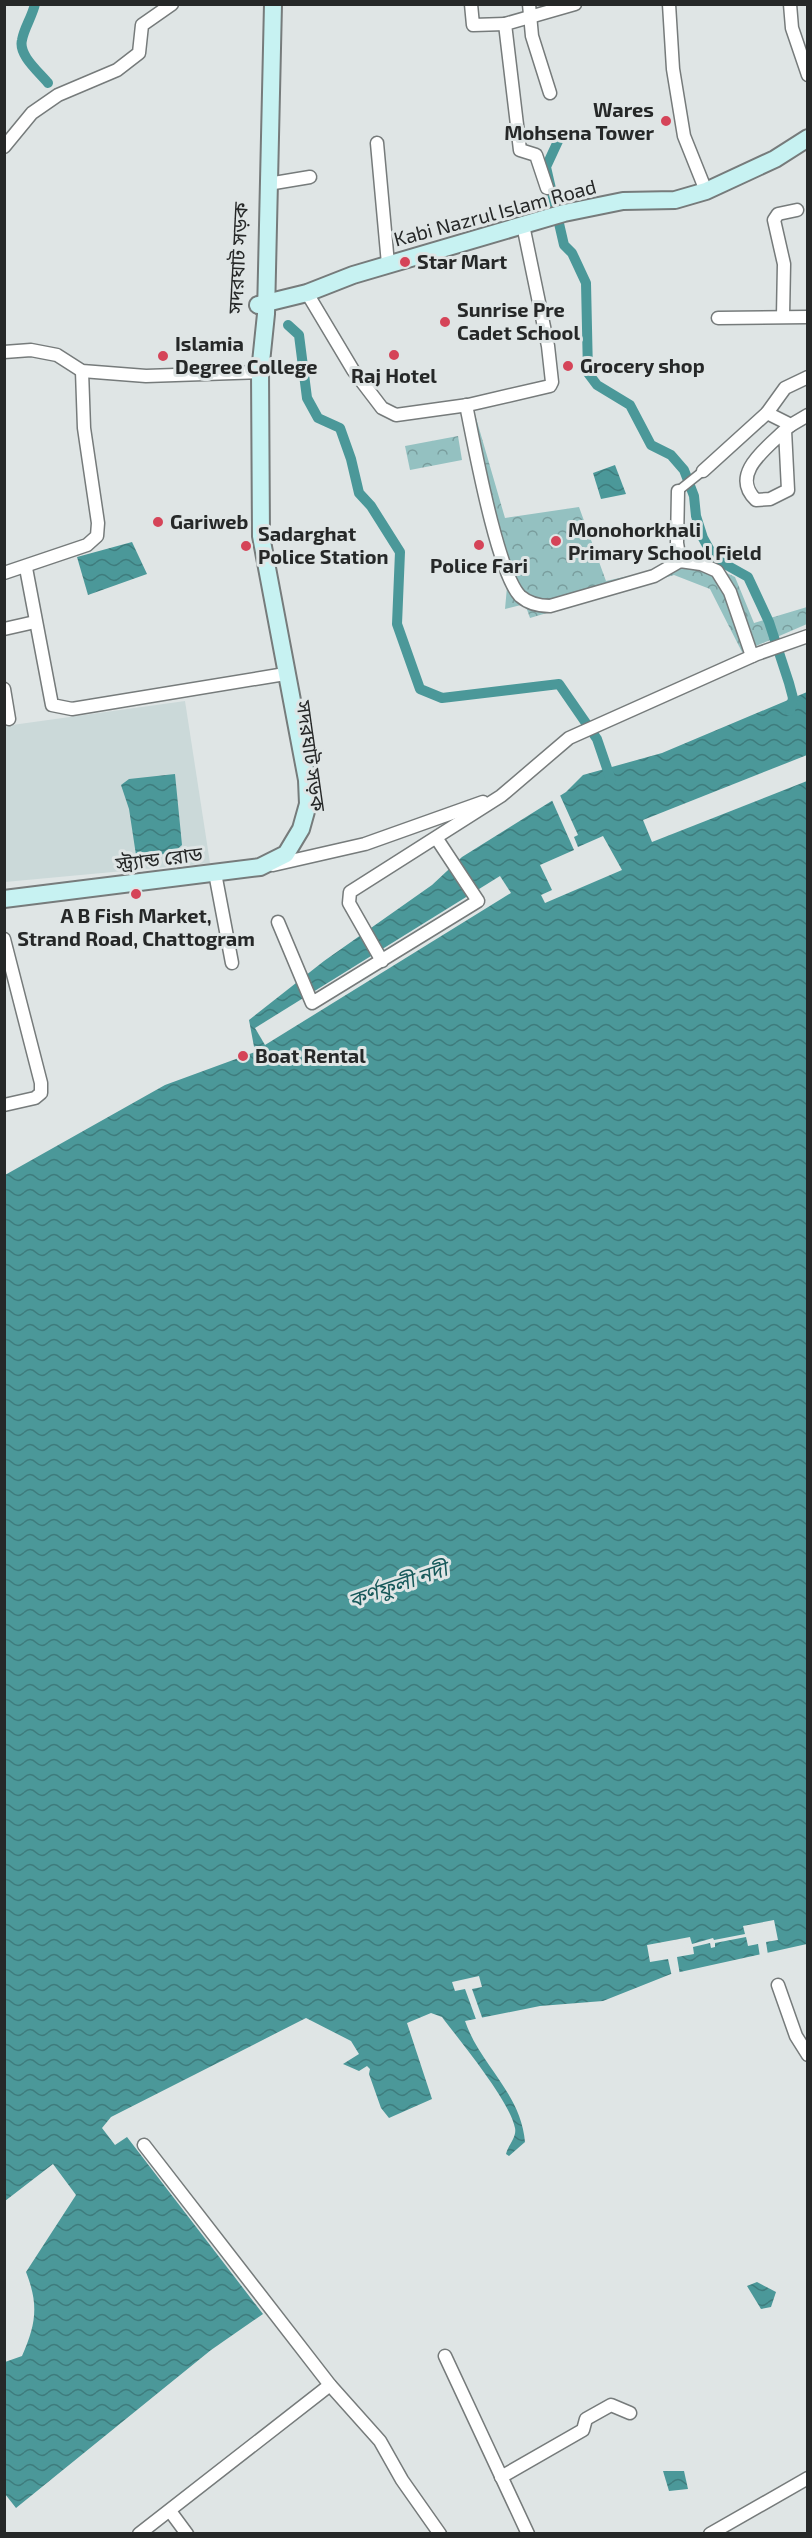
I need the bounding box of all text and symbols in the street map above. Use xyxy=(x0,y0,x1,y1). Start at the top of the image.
place label: Wares Mohsena Tower xyxy=(504,97,654,144)
marker: Wares Mohsena Tower xyxy=(659,114,673,128)
street label: Kabi Nazrul Islam Road xyxy=(391,173,599,251)
street label: সদরঘাট সড়ক xyxy=(222,201,252,315)
place label: Star Mart xyxy=(417,249,507,273)
marker: Star Mart xyxy=(398,255,412,269)
place label: Sunrise Pre Cadet School xyxy=(457,297,580,344)
marker: Sunrise Pre Cadet School xyxy=(438,315,452,329)
place label: Islamia Degree College xyxy=(175,331,318,378)
marker: Raj Hotel xyxy=(387,348,401,362)
marker: Islamia Degree College xyxy=(156,349,170,363)
place label: Grocery shop xyxy=(580,353,705,378)
marker: Grocery shop xyxy=(561,359,575,373)
place label: Raj Hotel xyxy=(351,363,437,387)
place label: Gariweb xyxy=(170,509,249,533)
marker: Gariweb xyxy=(151,515,165,529)
place label: Monohorkhali Primary School Field xyxy=(568,517,762,565)
place label: Sadarghat Police Station xyxy=(258,521,389,568)
marker: Monohorkhali Primary School Field xyxy=(549,534,563,548)
marker: Police Fari xyxy=(472,538,486,552)
marker: Sadarghat Police Station xyxy=(239,539,253,553)
place label: Police Fari xyxy=(430,553,528,577)
street label: সদরঘাট সড়ক xyxy=(292,698,332,814)
street label: স্ট্র্যান্ড রোড xyxy=(113,841,205,875)
marker: A B Fish Market, Strand Road, Chattogram xyxy=(129,887,143,901)
place label: A B Fish Market, Strand Road, Chattogram xyxy=(17,903,255,950)
place label: Boat Rental xyxy=(255,1043,366,1067)
marker: Boat Rental xyxy=(236,1049,250,1063)
water label: কর্ণফুলী নদী xyxy=(345,1554,455,1613)

